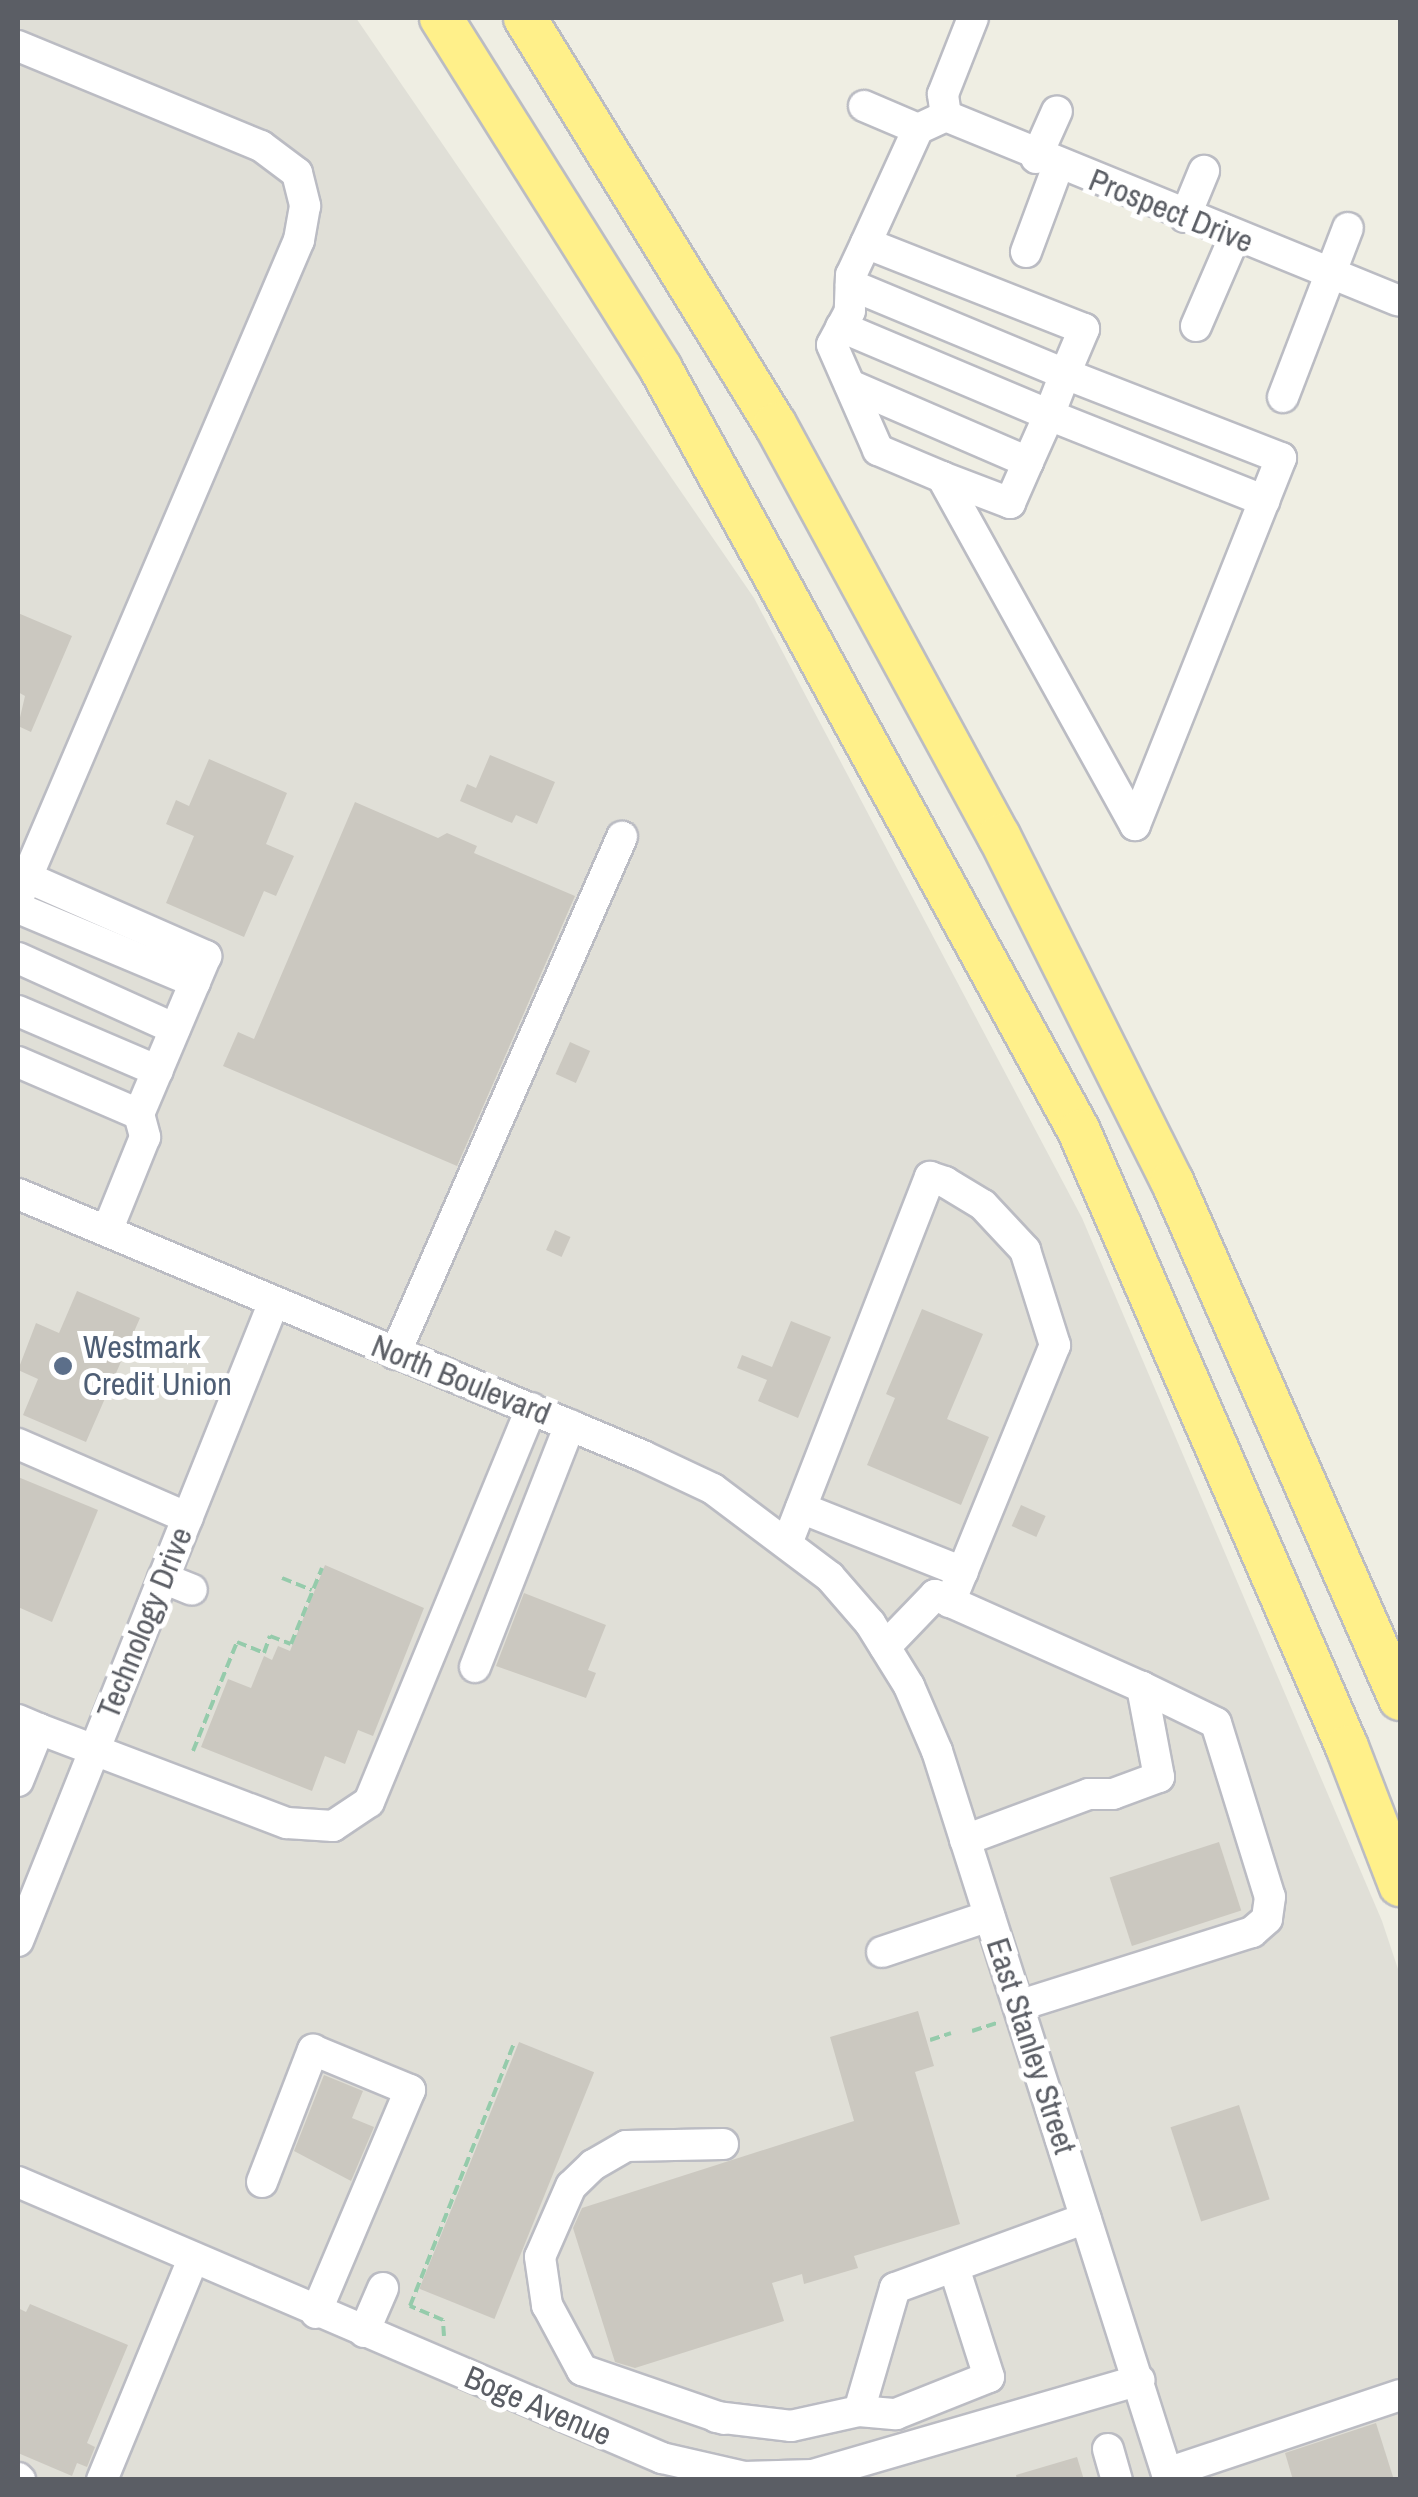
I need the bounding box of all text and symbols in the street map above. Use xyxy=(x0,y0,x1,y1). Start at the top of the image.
street label: Prospect Drive xyxy=(1083,161,1259,261)
street label: North Boulevard xyxy=(366,1327,556,1433)
place label: Westmark Credit Union xyxy=(83,1329,232,1404)
marker: Westmark Credit Union xyxy=(52,1355,74,1377)
street label: Technology Drive xyxy=(89,1522,201,1724)
street label: East Stanley Street xyxy=(978,1933,1084,2159)
street label: Boge Avenue xyxy=(458,2358,618,2454)

